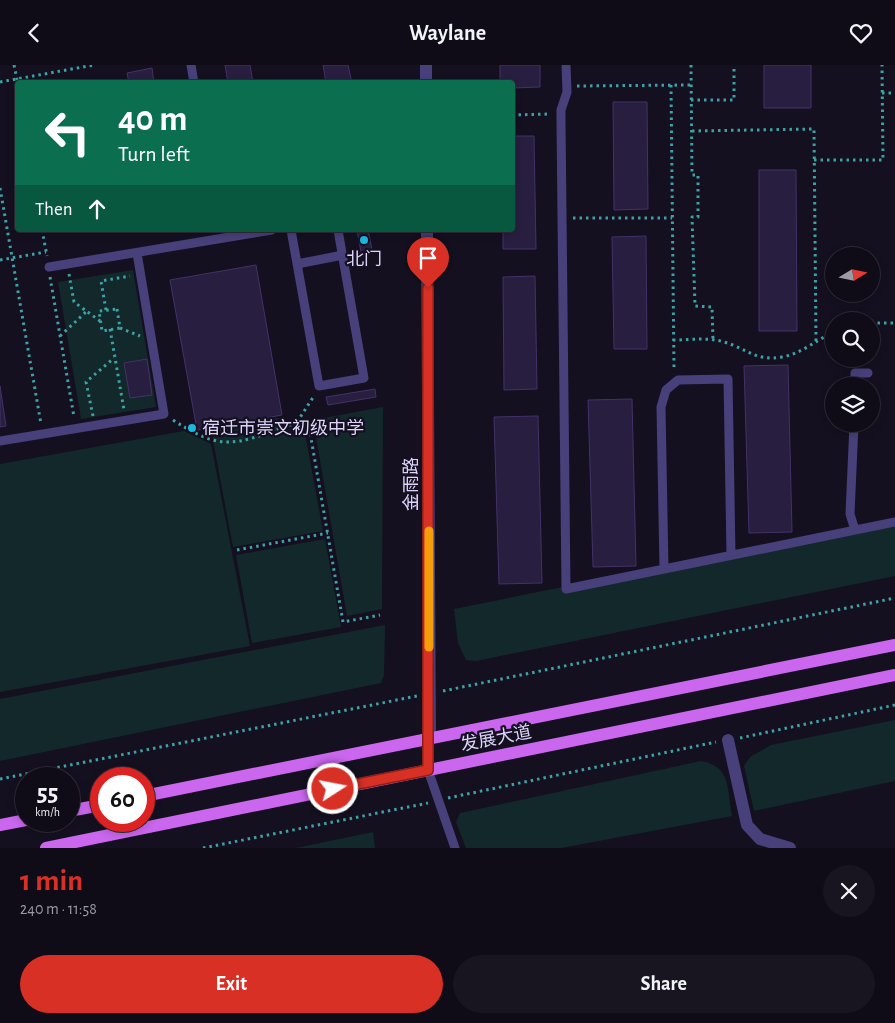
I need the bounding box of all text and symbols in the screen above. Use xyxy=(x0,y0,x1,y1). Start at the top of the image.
icon: back xyxy=(20,19,48,47)
icon: heart xyxy=(847,19,875,47)
text: Waylane xyxy=(409,22,486,44)
icon: left xyxy=(35,100,100,165)
text: 40 m xyxy=(118,102,187,137)
text: Turn left xyxy=(118,143,190,165)
icon: ahead xyxy=(83,195,111,223)
text: Then xyxy=(35,200,73,219)
marker: 北门 xyxy=(358,234,370,246)
pin xyxy=(407,237,449,288)
icon: arrive xyxy=(414,244,442,272)
north arrow xyxy=(825,247,880,303)
map controls xyxy=(825,247,880,432)
place label: 北门 xyxy=(346,249,382,269)
button: search xyxy=(825,312,880,367)
button: layers xyxy=(825,377,880,432)
place label: 宿迁市崇文初级中学 xyxy=(202,418,364,438)
marker: 宿迁市崇文初级中学 xyxy=(186,422,198,434)
street label: 金雨路 xyxy=(401,457,421,511)
street label: 发展大道 xyxy=(459,721,533,755)
position arrow xyxy=(306,762,358,814)
speed limit sign: 60 xyxy=(90,767,155,832)
text: 55 xyxy=(37,781,58,806)
text: km/h xyxy=(35,806,60,818)
button: close xyxy=(823,865,875,917)
text: 1 min xyxy=(20,866,83,896)
text: 240 m · 11:58 xyxy=(20,901,97,917)
button: Exit xyxy=(20,955,443,1013)
button: Share xyxy=(453,955,875,1013)

